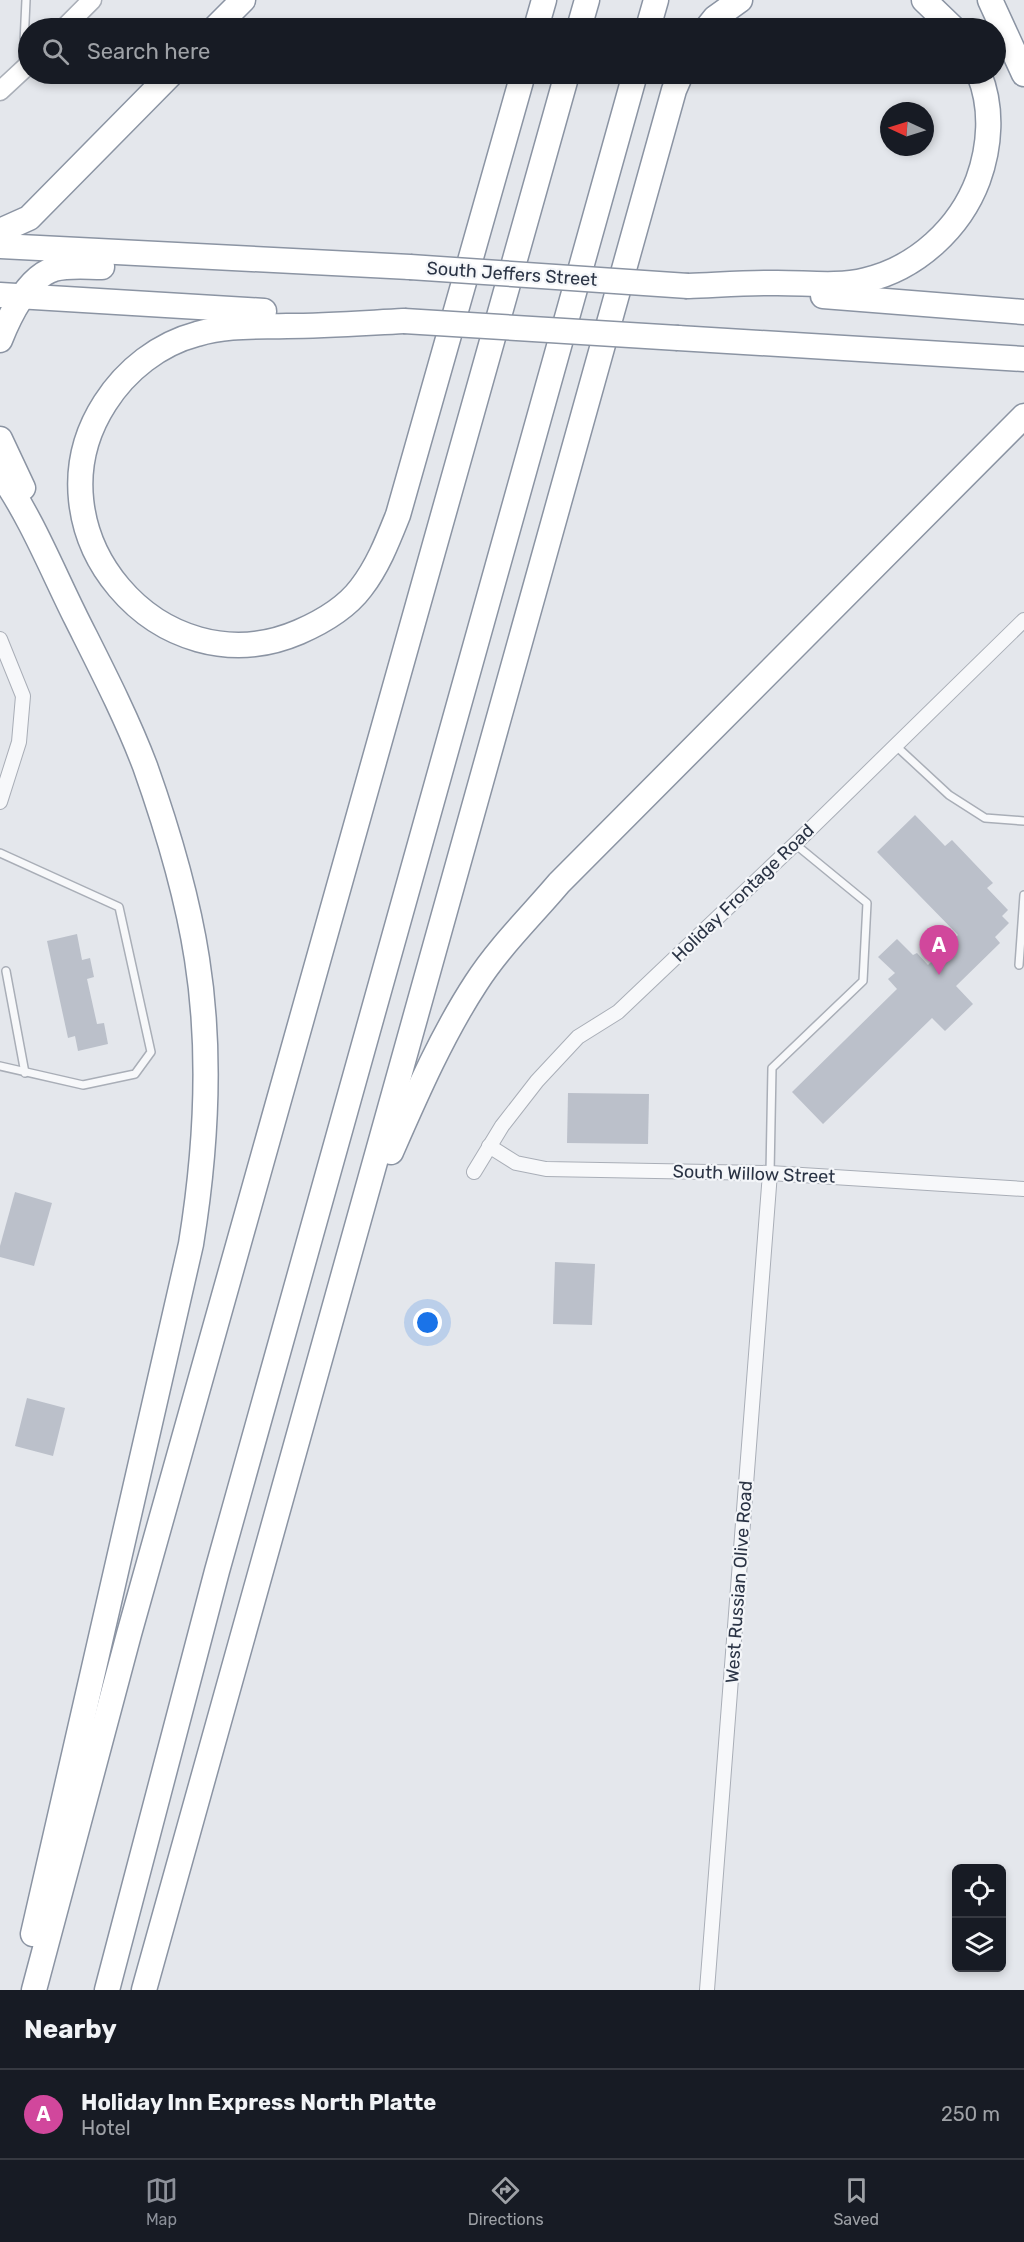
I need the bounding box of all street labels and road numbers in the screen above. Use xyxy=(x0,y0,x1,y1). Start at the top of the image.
street label: South Jeffers Street xyxy=(426,257,598,291)
street label: Holiday Frontage Road xyxy=(667,819,819,967)
street label: South Willow Street xyxy=(672,1160,836,1188)
street label: West Russian Olive Road xyxy=(721,1480,757,1684)

